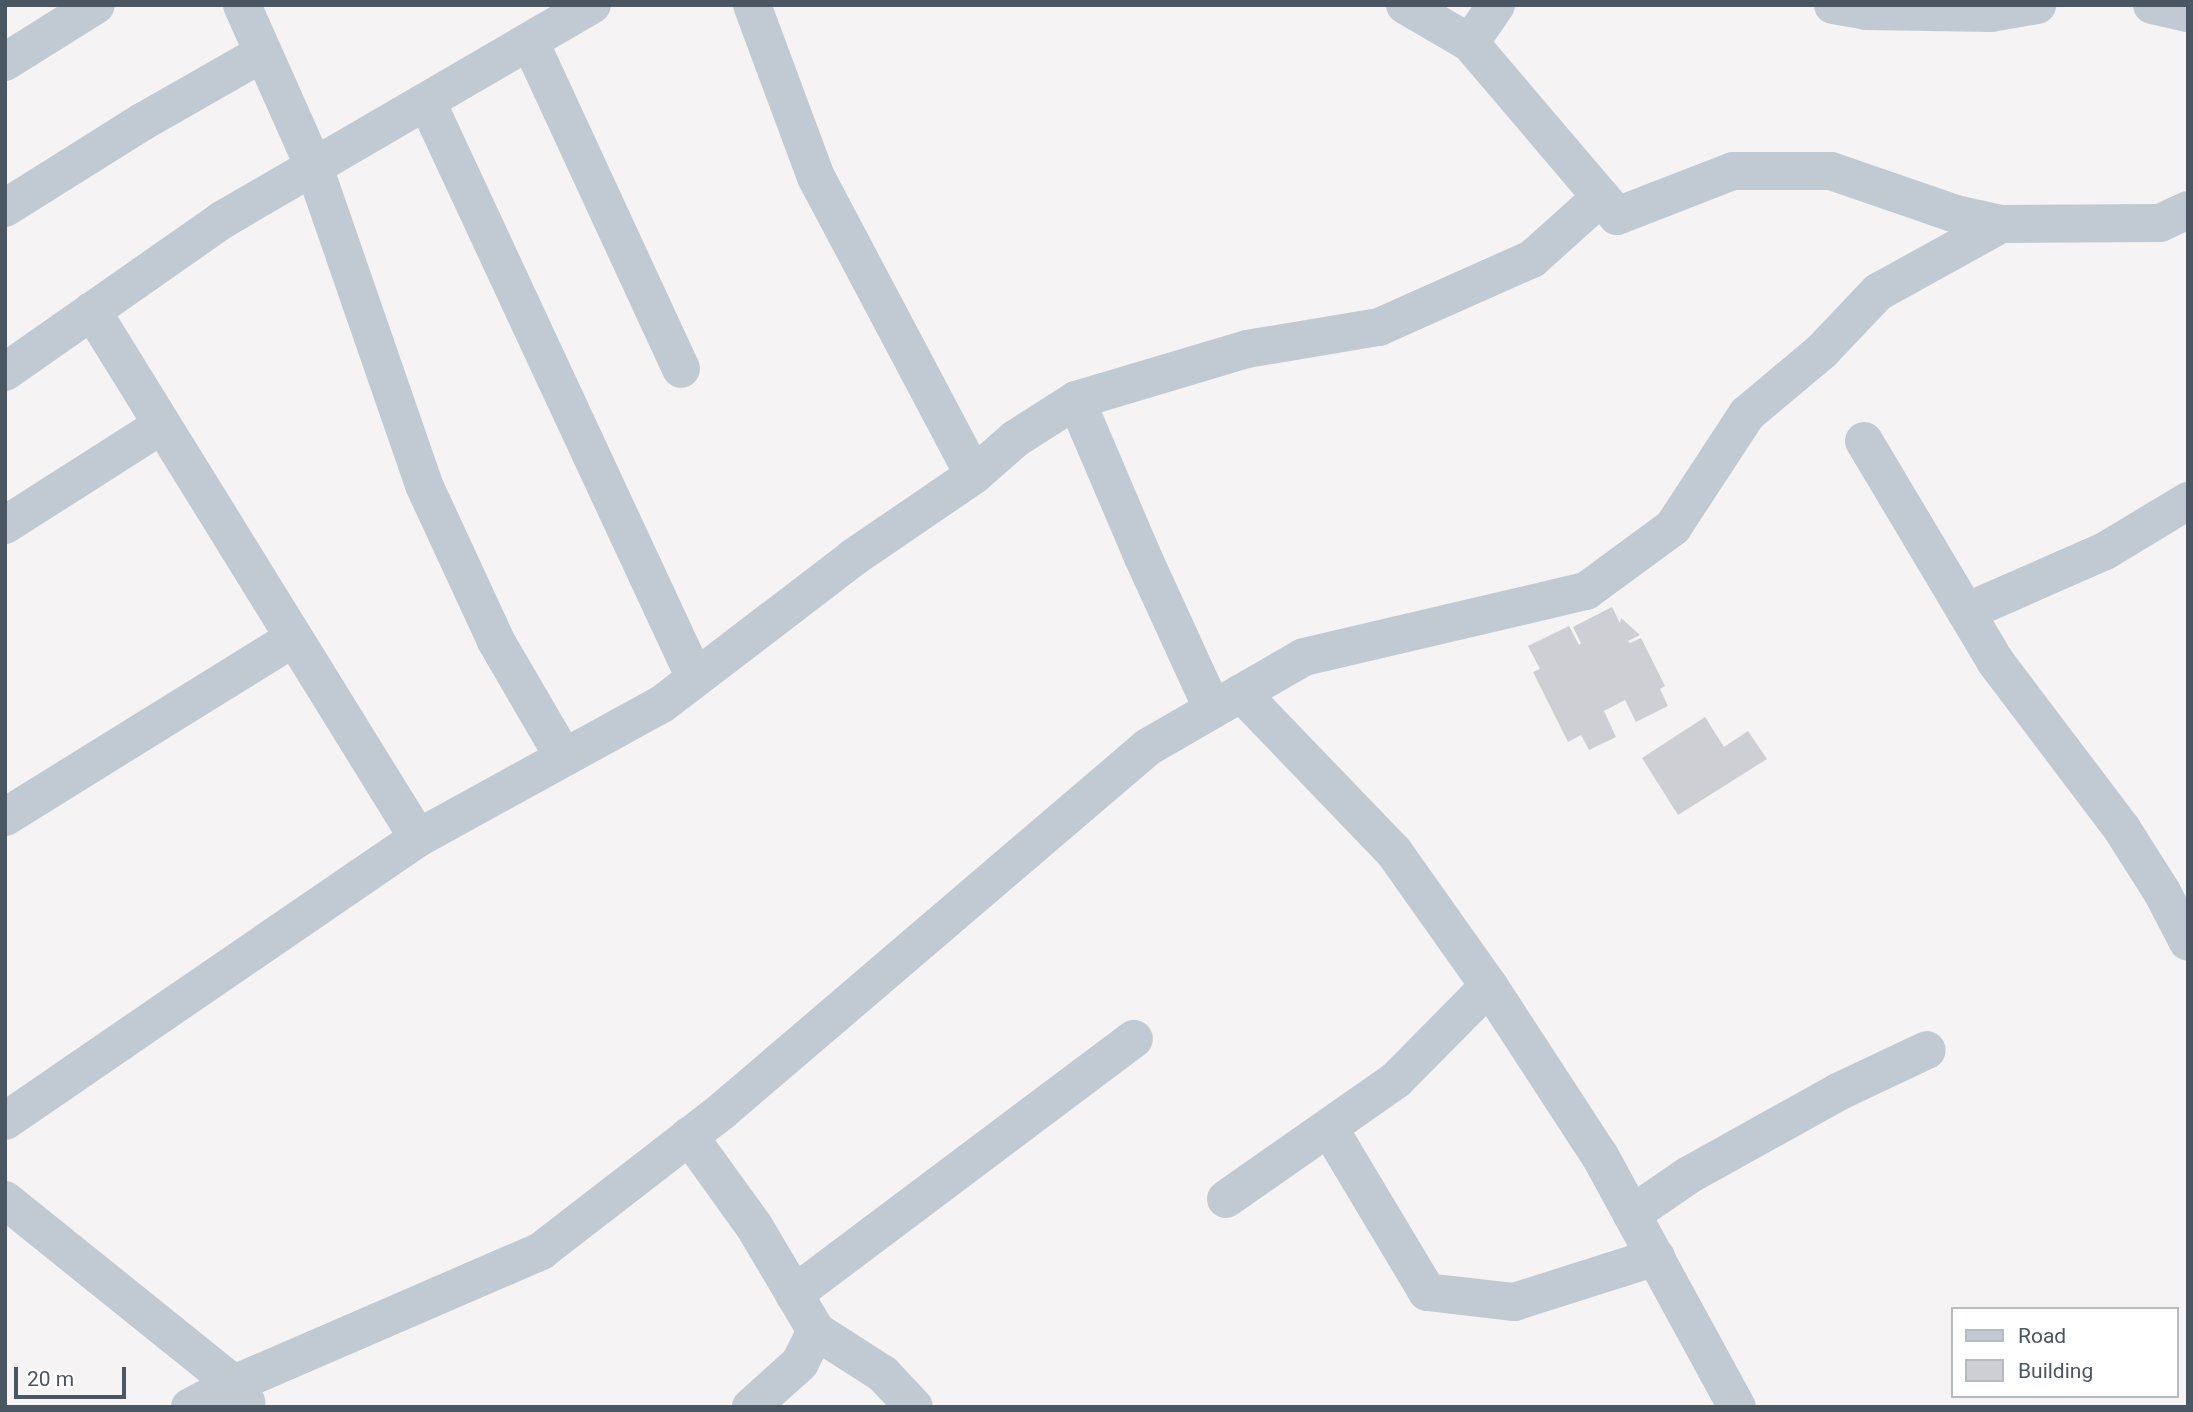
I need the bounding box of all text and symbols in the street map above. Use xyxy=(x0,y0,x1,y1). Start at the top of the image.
legend xyxy=(1952,1307,2179,1398)
text: Road xyxy=(2018,1324,2066,1348)
scale bar xyxy=(18,1352,130,1396)
text: Building xyxy=(2018,1359,2093,1383)
text: 20 m xyxy=(27,1367,74,1391)

